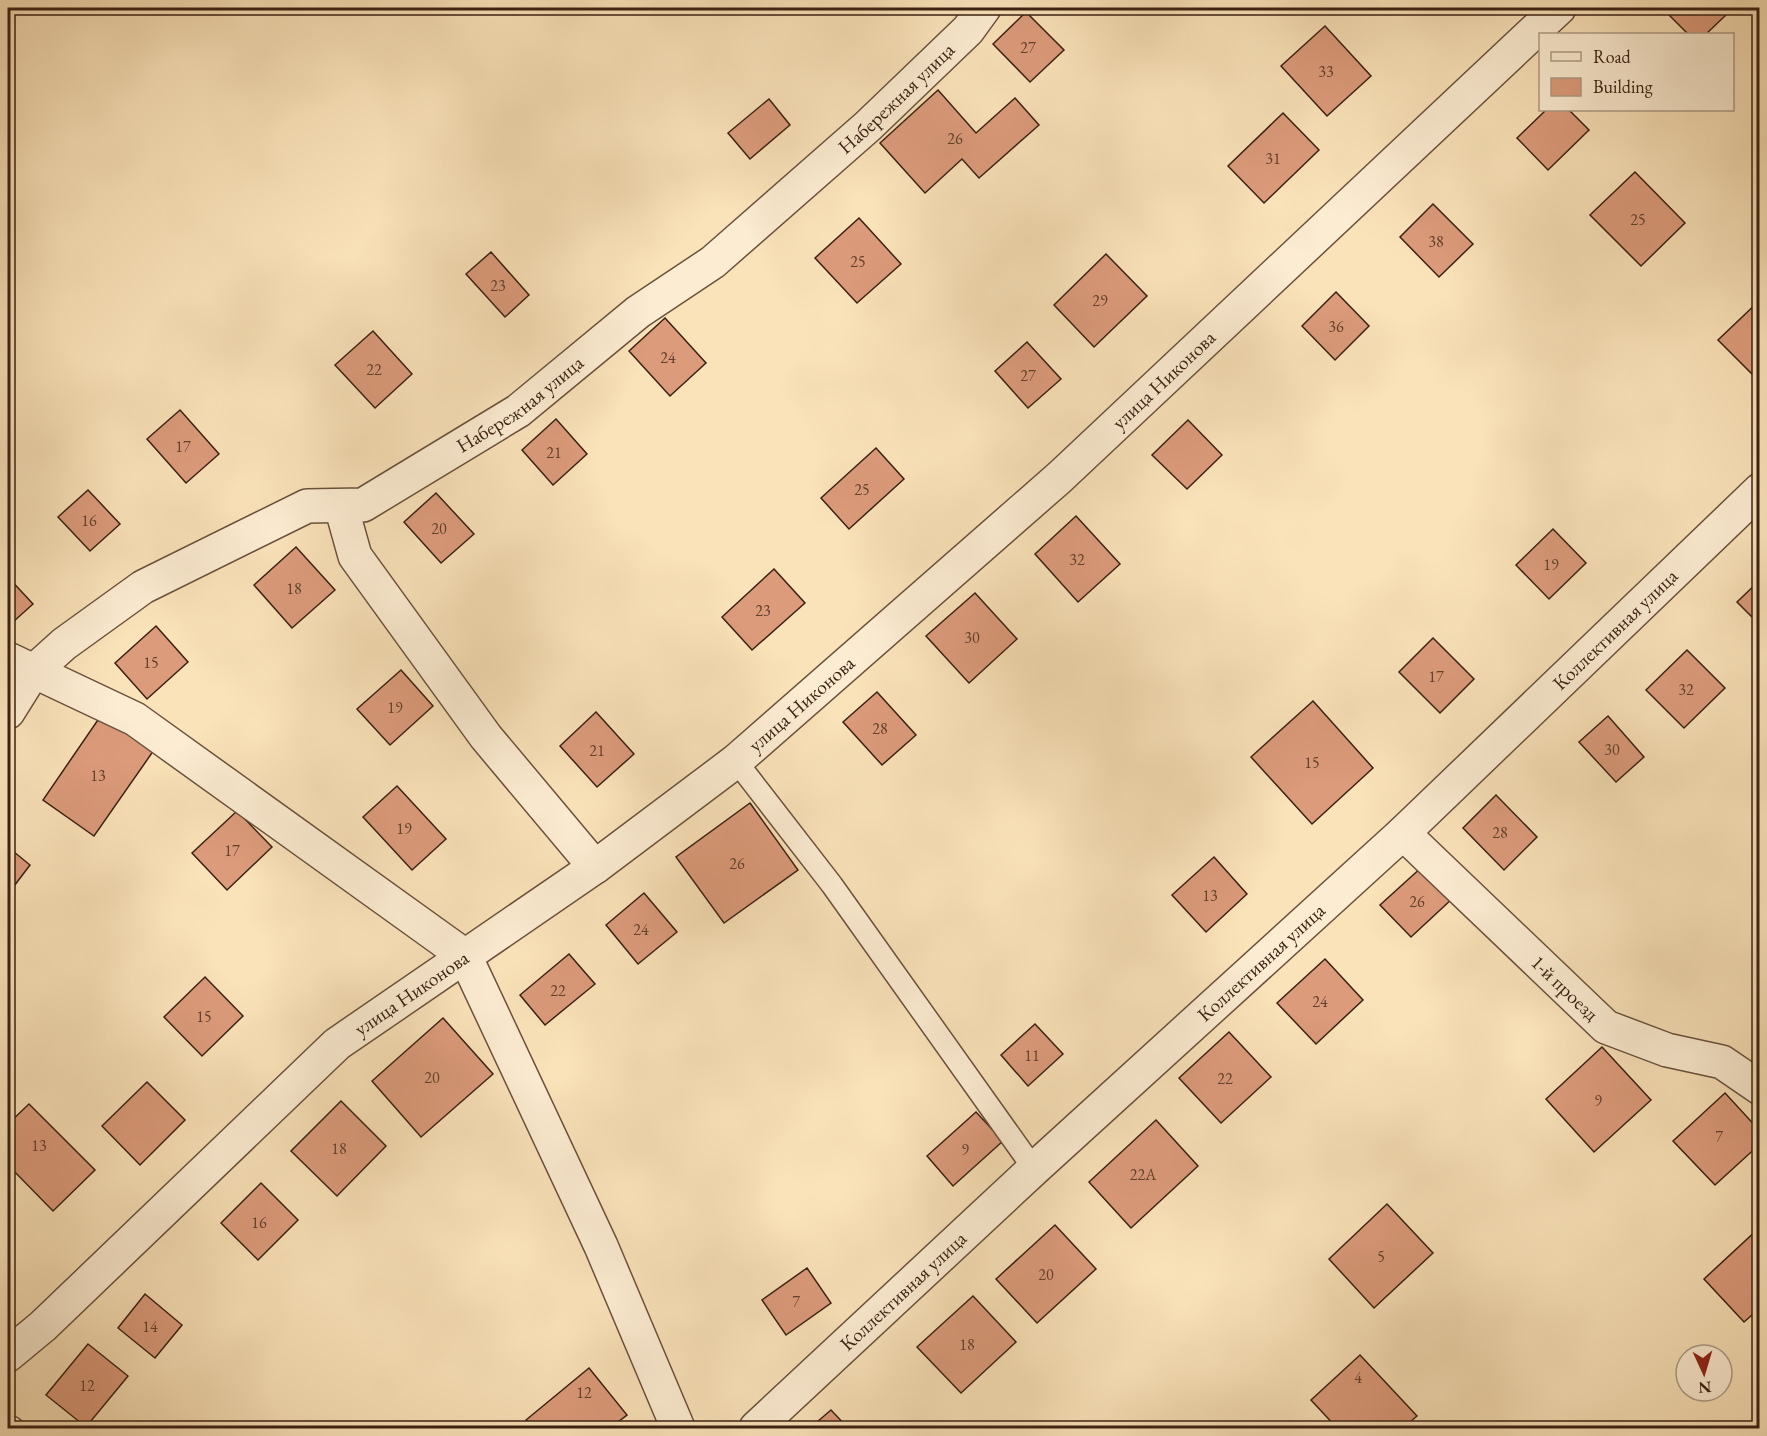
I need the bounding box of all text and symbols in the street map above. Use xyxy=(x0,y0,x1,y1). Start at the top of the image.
legend xyxy=(1539,33,1734,111)
street label: Набережная улица xyxy=(832,37,960,160)
house number: 27 xyxy=(1020,37,1036,58)
text: Road xyxy=(1593,45,1632,68)
house number: 33 xyxy=(1318,61,1334,82)
text: Building xyxy=(1593,75,1653,98)
house number: 26 xyxy=(947,128,963,149)
house number: 31 xyxy=(1265,148,1281,169)
house number: 25 xyxy=(1630,209,1646,230)
house number: 38 xyxy=(1428,231,1444,252)
house number: 25 xyxy=(850,251,866,272)
house number: 23 xyxy=(490,275,506,296)
house number: 29 xyxy=(1092,290,1108,311)
house number: 36 xyxy=(1328,316,1344,337)
street label: улица Никонова xyxy=(1106,325,1221,435)
house number: 24 xyxy=(660,347,676,368)
street label: Набережная улица xyxy=(451,349,589,458)
house number: 22 xyxy=(366,359,382,380)
house number: 27 xyxy=(1020,365,1036,386)
house number: 17 xyxy=(175,436,191,457)
house number: 21 xyxy=(546,442,562,463)
house number: 25 xyxy=(854,479,870,500)
house number: 16 xyxy=(81,510,97,531)
house number: 20 xyxy=(431,518,447,539)
house number: 32 xyxy=(1069,549,1085,570)
house number: 19 xyxy=(1543,554,1559,575)
street label: Коллективная улица xyxy=(1547,563,1683,696)
house number: 18 xyxy=(286,578,302,599)
house number: 23 xyxy=(755,600,771,621)
house number: 30 xyxy=(964,627,980,648)
street label: улица Никонова xyxy=(743,650,860,757)
house number: 15 xyxy=(143,652,159,673)
house number: 17 xyxy=(1428,666,1444,687)
house number: 32 xyxy=(1678,679,1694,700)
house number: 19 xyxy=(387,697,403,718)
house number: 28 xyxy=(872,718,888,739)
house number: 30 xyxy=(1604,739,1620,760)
house number: 21 xyxy=(589,740,605,761)
house number: 15 xyxy=(1304,752,1320,773)
house number: 13 xyxy=(90,765,106,786)
house number: 19 xyxy=(396,818,412,839)
house number: 28 xyxy=(1492,822,1508,843)
house number: 17 xyxy=(224,840,240,861)
house number: 26 xyxy=(729,853,745,874)
house number: 13 xyxy=(1202,885,1218,906)
house number: 26 xyxy=(1409,891,1425,912)
street label: Коллективная улица xyxy=(1192,897,1330,1027)
house number: 24 xyxy=(633,919,649,940)
street label: улица Никонова xyxy=(349,945,474,1041)
street label: 1-й проезд xyxy=(1525,949,1604,1026)
house number: 22 xyxy=(550,980,566,1001)
house number: 24 xyxy=(1312,991,1328,1012)
house number: 15 xyxy=(196,1006,212,1027)
house number: 11 xyxy=(1024,1045,1040,1066)
house number: 20 xyxy=(424,1067,440,1088)
house number: 22 xyxy=(1217,1068,1233,1089)
house number: 9 xyxy=(1594,1090,1602,1111)
house number: 7 xyxy=(1715,1126,1723,1147)
house number: 13 xyxy=(31,1135,47,1156)
house number: 18 xyxy=(331,1138,347,1159)
house number: 9 xyxy=(961,1139,969,1160)
house number: 22А xyxy=(1130,1164,1157,1185)
house number: 16 xyxy=(251,1212,267,1233)
street label: Коллективная улица xyxy=(834,1226,972,1356)
house number: 5 xyxy=(1377,1246,1385,1267)
house number: 20 xyxy=(1038,1264,1054,1285)
house number: 7 xyxy=(792,1291,800,1312)
house number: 14 xyxy=(142,1316,158,1337)
house number: 18 xyxy=(959,1334,975,1355)
north arrow xyxy=(1674,1343,1734,1403)
house number: 4 xyxy=(1354,1367,1362,1388)
house number: 12 xyxy=(79,1375,95,1396)
text: N xyxy=(1698,1377,1712,1398)
house number: 12 xyxy=(576,1382,592,1403)

